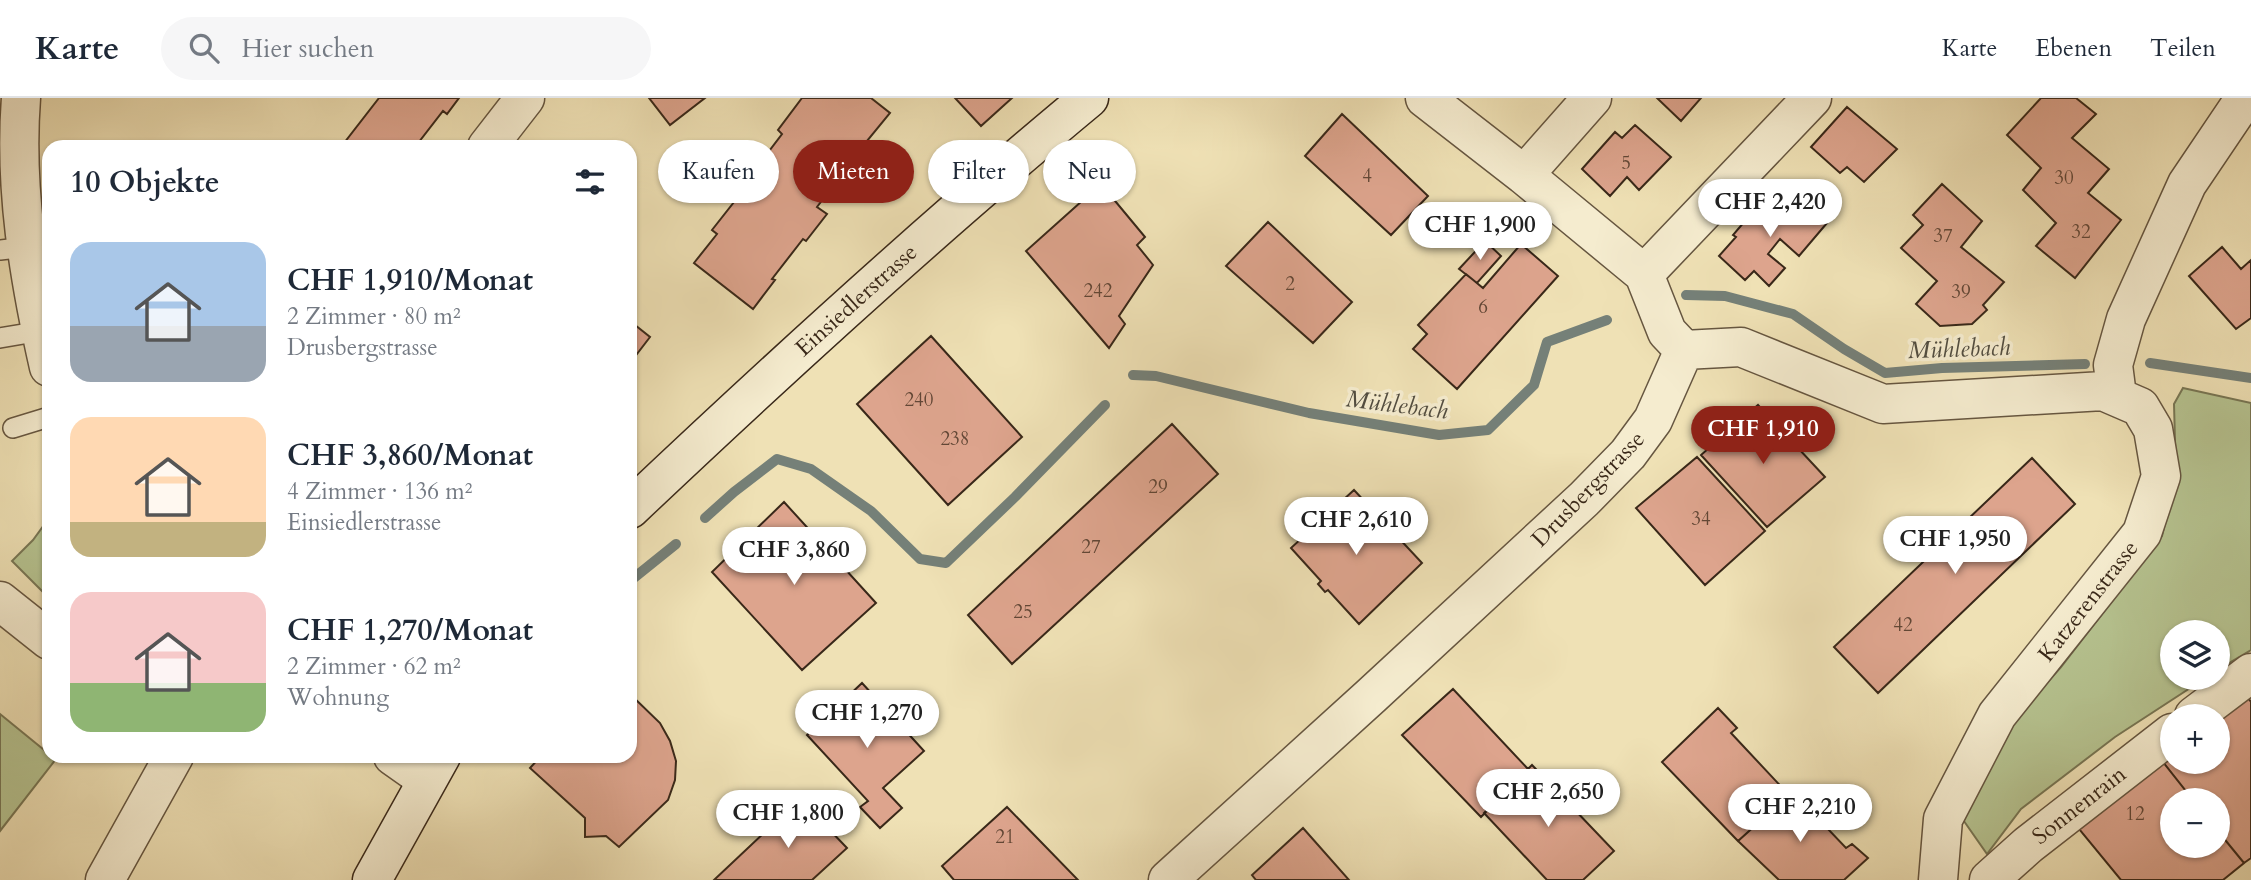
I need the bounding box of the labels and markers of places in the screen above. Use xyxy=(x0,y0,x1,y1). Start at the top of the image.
pin: CHF 2,420 xyxy=(1690,180,1850,239)
pin: CHF 1,900 xyxy=(1400,202,1560,262)
pin: CHF 1,910 xyxy=(1683,406,1843,466)
pin: CHF 2,610 xyxy=(1276,498,1436,557)
pin: CHF 1,950 xyxy=(1875,517,2035,576)
pin: CHF 3,860 xyxy=(714,528,874,587)
pin: CHF 1,270 xyxy=(787,690,947,750)
pin: CHF 2,650 xyxy=(1468,770,1628,829)
pin: CHF 2,210 xyxy=(1720,784,1880,844)
pin: CHF 1,800 xyxy=(708,790,868,850)

